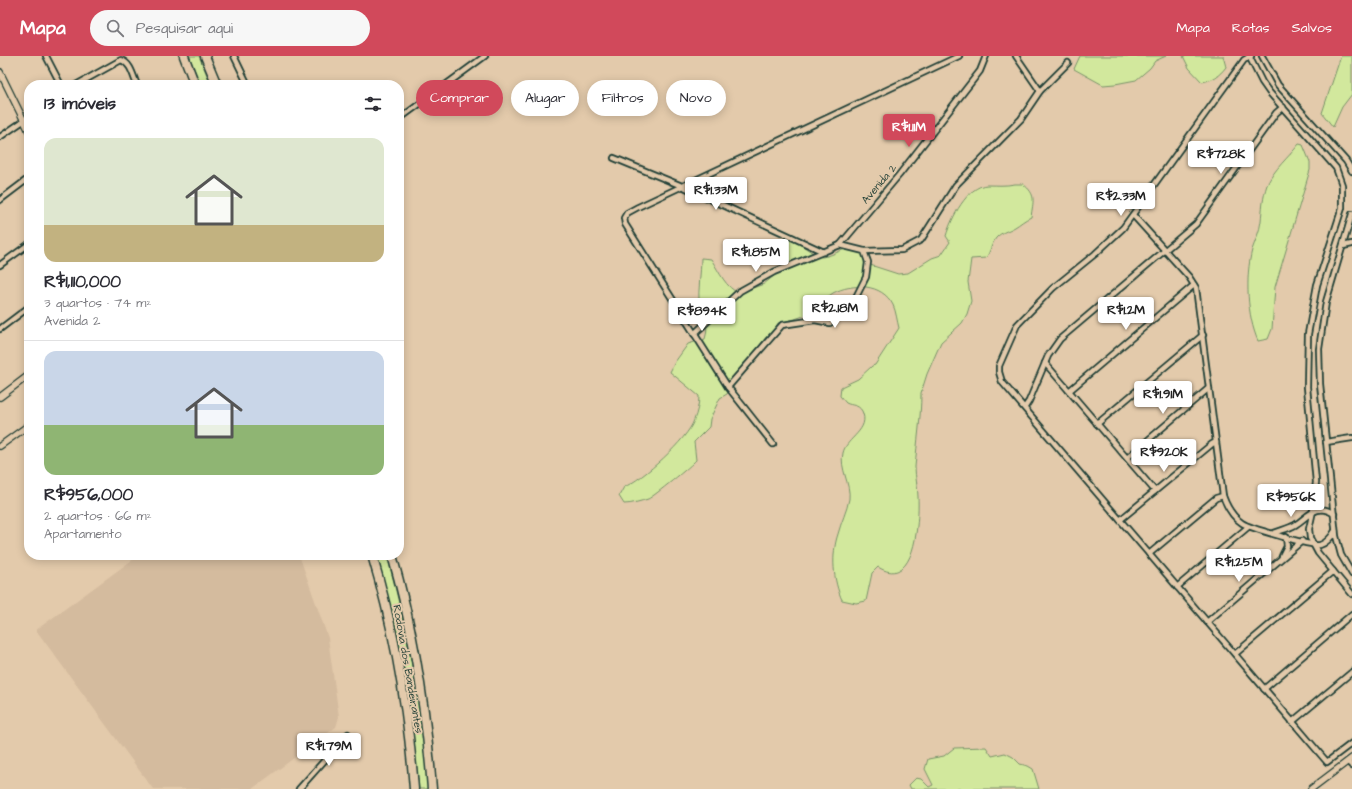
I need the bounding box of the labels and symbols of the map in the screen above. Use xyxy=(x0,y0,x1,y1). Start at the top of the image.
pin: R$1.11M xyxy=(872,114,946,148)
pin: R$728K xyxy=(1188,141,1254,175)
street label: Avenida 2 xyxy=(858,160,901,207)
pin: R$1.33M xyxy=(679,177,753,211)
pin: R$2.33M xyxy=(1084,183,1158,217)
pin: R$1.85M xyxy=(719,239,793,273)
pin: R$2.18M xyxy=(798,295,872,329)
pin: R$1.2M xyxy=(1093,297,1159,331)
pin: R$894K xyxy=(669,298,735,332)
pin: R$1.91M xyxy=(1126,381,1200,415)
pin: R$920K xyxy=(1131,439,1197,473)
pin: R$956K xyxy=(1258,484,1324,518)
pin: R$1.25M xyxy=(1202,549,1276,583)
street label: Rodovia dos Bandeirantes xyxy=(389,604,427,735)
pin: R$1.79M xyxy=(292,733,366,767)

